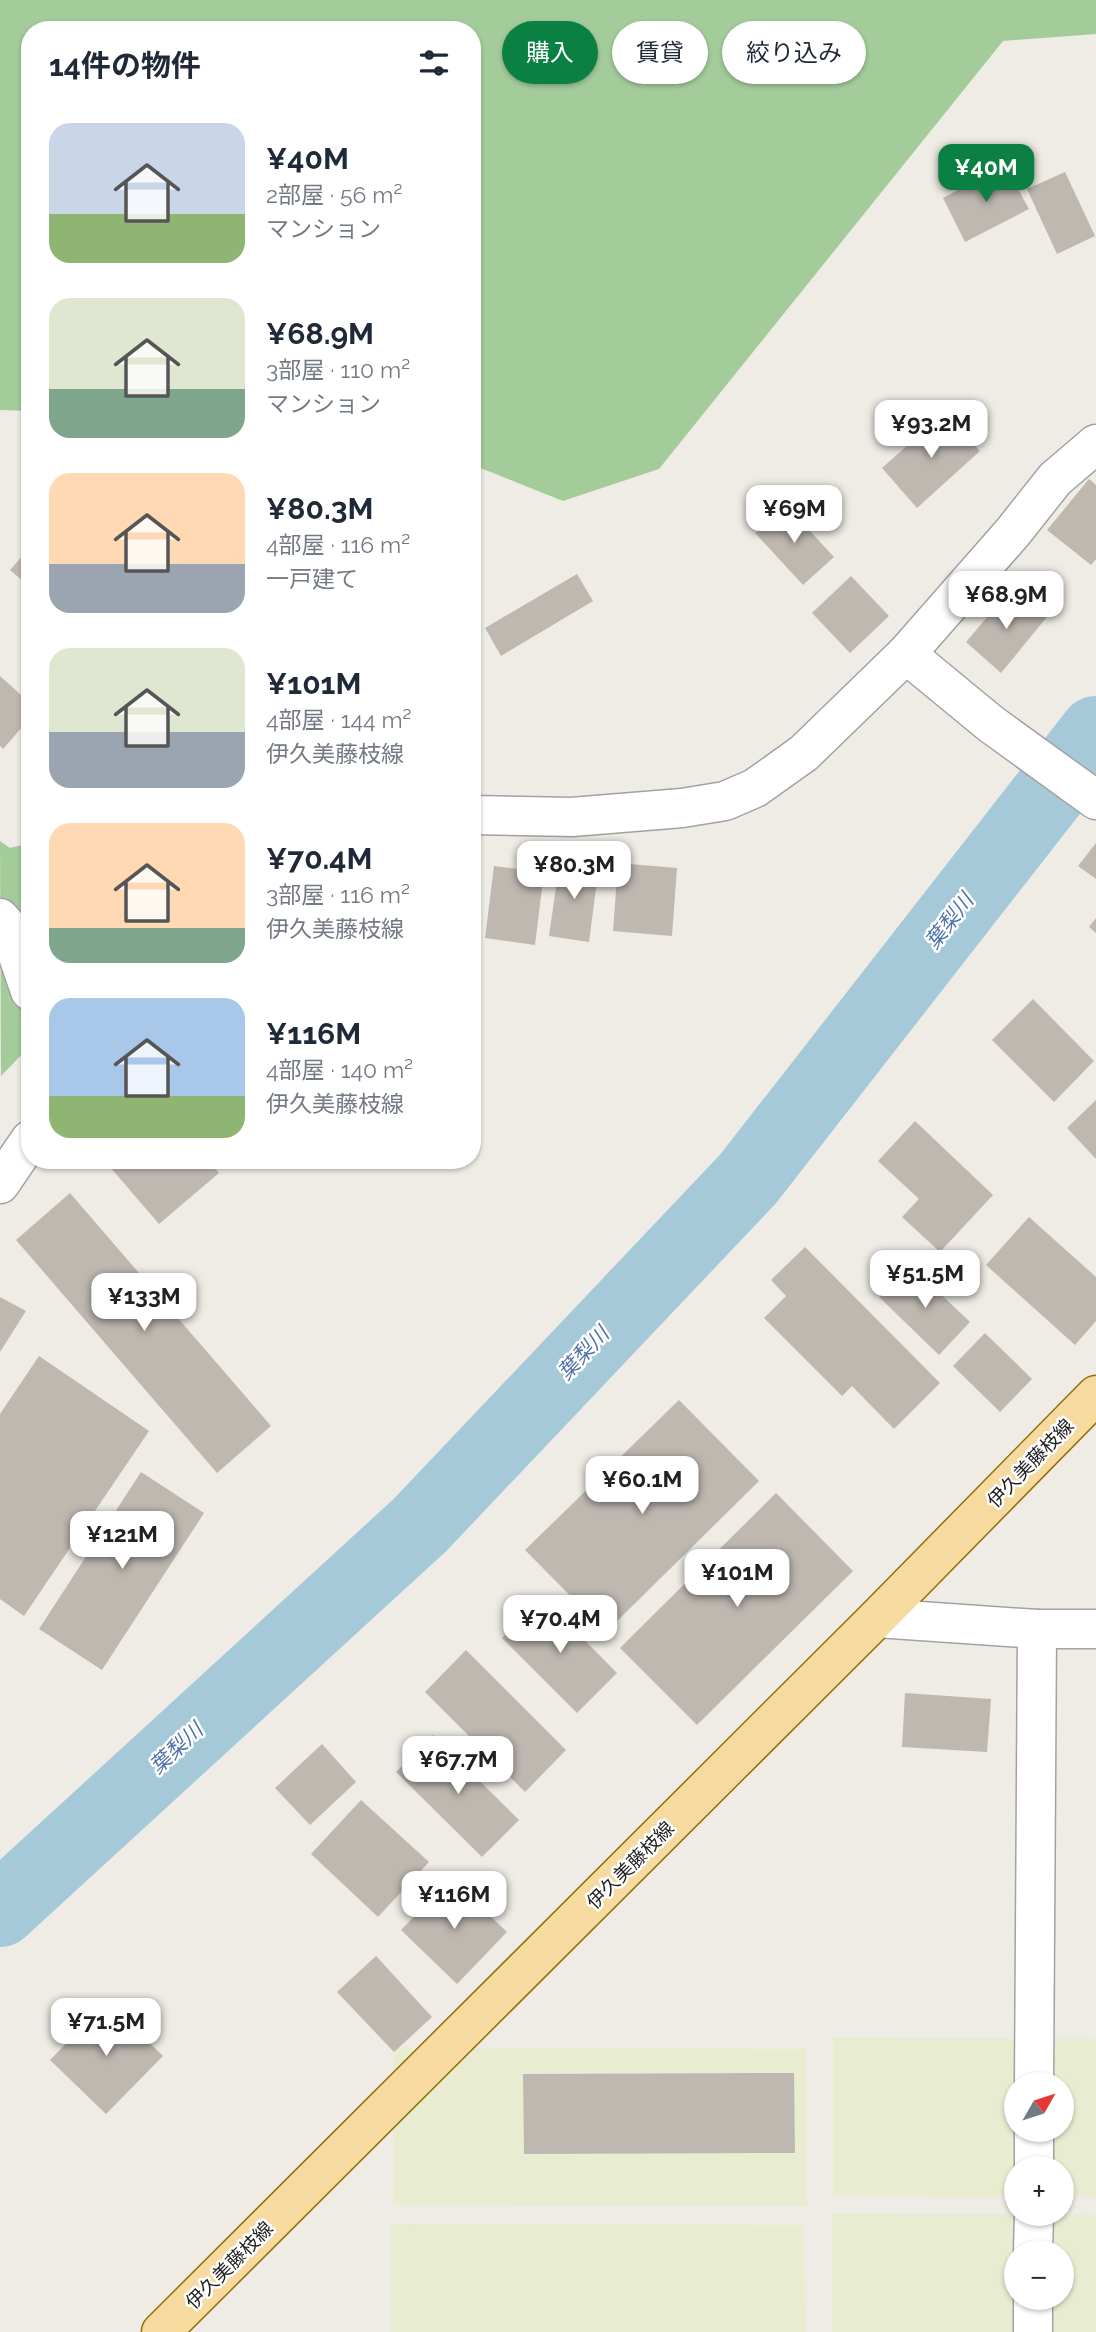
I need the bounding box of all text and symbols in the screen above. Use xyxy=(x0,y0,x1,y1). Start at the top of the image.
chip: 購入 xyxy=(502,21,598,84)
chip: 賃貸 xyxy=(612,21,708,84)
chip: 絞り込み xyxy=(722,21,866,84)
icon: filters xyxy=(415,44,453,82)
text: 14件の物件 xyxy=(49,48,201,83)
text: ¥40M xyxy=(266,141,349,176)
pin: ¥40M xyxy=(945,144,1027,204)
icon: home xyxy=(105,151,189,235)
text: ¥40M xyxy=(954,153,1018,180)
text: 2部屋 · 56 m² xyxy=(266,181,402,208)
text: マンション xyxy=(266,215,381,242)
text: ¥68.9M xyxy=(266,316,374,351)
icon: home xyxy=(105,326,189,410)
text: 3部屋 · 110 m² xyxy=(266,356,410,383)
text: マンション xyxy=(266,390,381,417)
pin: ¥93.2M xyxy=(874,400,988,460)
text: ¥93.2M xyxy=(891,409,971,436)
pin: ¥69M xyxy=(753,486,835,545)
text: ¥80.3M xyxy=(266,491,373,526)
text: ¥69M xyxy=(762,494,826,521)
icon: home xyxy=(105,501,189,585)
text: 4部屋 · 116 m² xyxy=(266,531,410,558)
text: 一戸建て xyxy=(266,565,358,592)
pin: ¥68.9M xyxy=(949,572,1063,631)
text: ¥68.9M xyxy=(965,580,1047,607)
text: ¥101M xyxy=(266,666,361,701)
icon: home xyxy=(105,676,189,760)
text: 4部屋 · 144 m² xyxy=(266,706,412,733)
text: 伊久美藤枝線 xyxy=(266,740,404,767)
text: ¥70.4M xyxy=(266,841,372,876)
pin: ¥80.3M xyxy=(517,842,631,901)
text: ¥80.3M xyxy=(533,850,615,877)
icon: home xyxy=(105,851,189,935)
text: 3部屋 · 116 m² xyxy=(266,881,410,908)
water label: 葉梨川 xyxy=(920,887,979,954)
text: 伊久美藤枝線 xyxy=(266,915,404,942)
text: ¥116M xyxy=(266,1016,361,1051)
icon: home xyxy=(105,1026,189,1110)
text: 4部屋 · 140 m² xyxy=(266,1056,413,1083)
text: 伊久美藤枝線 xyxy=(266,1090,404,1117)
pin: ¥51.5M xyxy=(868,1250,982,1310)
text: ¥51.5M xyxy=(886,1259,964,1286)
pin: ¥133M xyxy=(95,1274,193,1333)
text: ¥133M xyxy=(107,1282,181,1309)
water label: 葉梨川 xyxy=(552,1320,615,1385)
street label: 伊久美藤枝線 xyxy=(982,1414,1078,1512)
pin: ¥60.1M xyxy=(585,1456,699,1516)
text: ¥60.1M xyxy=(602,1465,682,1492)
pin: ¥121M xyxy=(73,1512,171,1571)
text: ¥121M xyxy=(86,1520,158,1547)
pin: ¥101M xyxy=(688,1550,786,1609)
text: ¥101M xyxy=(700,1558,774,1585)
pin: ¥70.4M xyxy=(503,1596,617,1655)
text: ¥70.4M xyxy=(519,1604,601,1631)
water label: 葉梨川 xyxy=(144,1716,209,1779)
pin: ¥67.7M xyxy=(401,1736,515,1796)
text: ¥67.7M xyxy=(418,1745,498,1772)
street label: 伊久美藤枝線 xyxy=(582,1817,678,1913)
pin: ¥116M xyxy=(405,1871,503,1931)
text: ¥116M xyxy=(418,1880,490,1907)
pin: ¥71.5M xyxy=(49,1998,163,2058)
text: ¥71.5M xyxy=(67,2007,145,2034)
north arrow xyxy=(1004,2072,1074,2142)
map controls xyxy=(1004,2072,1074,2310)
button: + xyxy=(1004,2156,1074,2226)
street label: 伊久美藤枝線 xyxy=(181,2217,277,2313)
button: − xyxy=(1004,2240,1074,2310)

